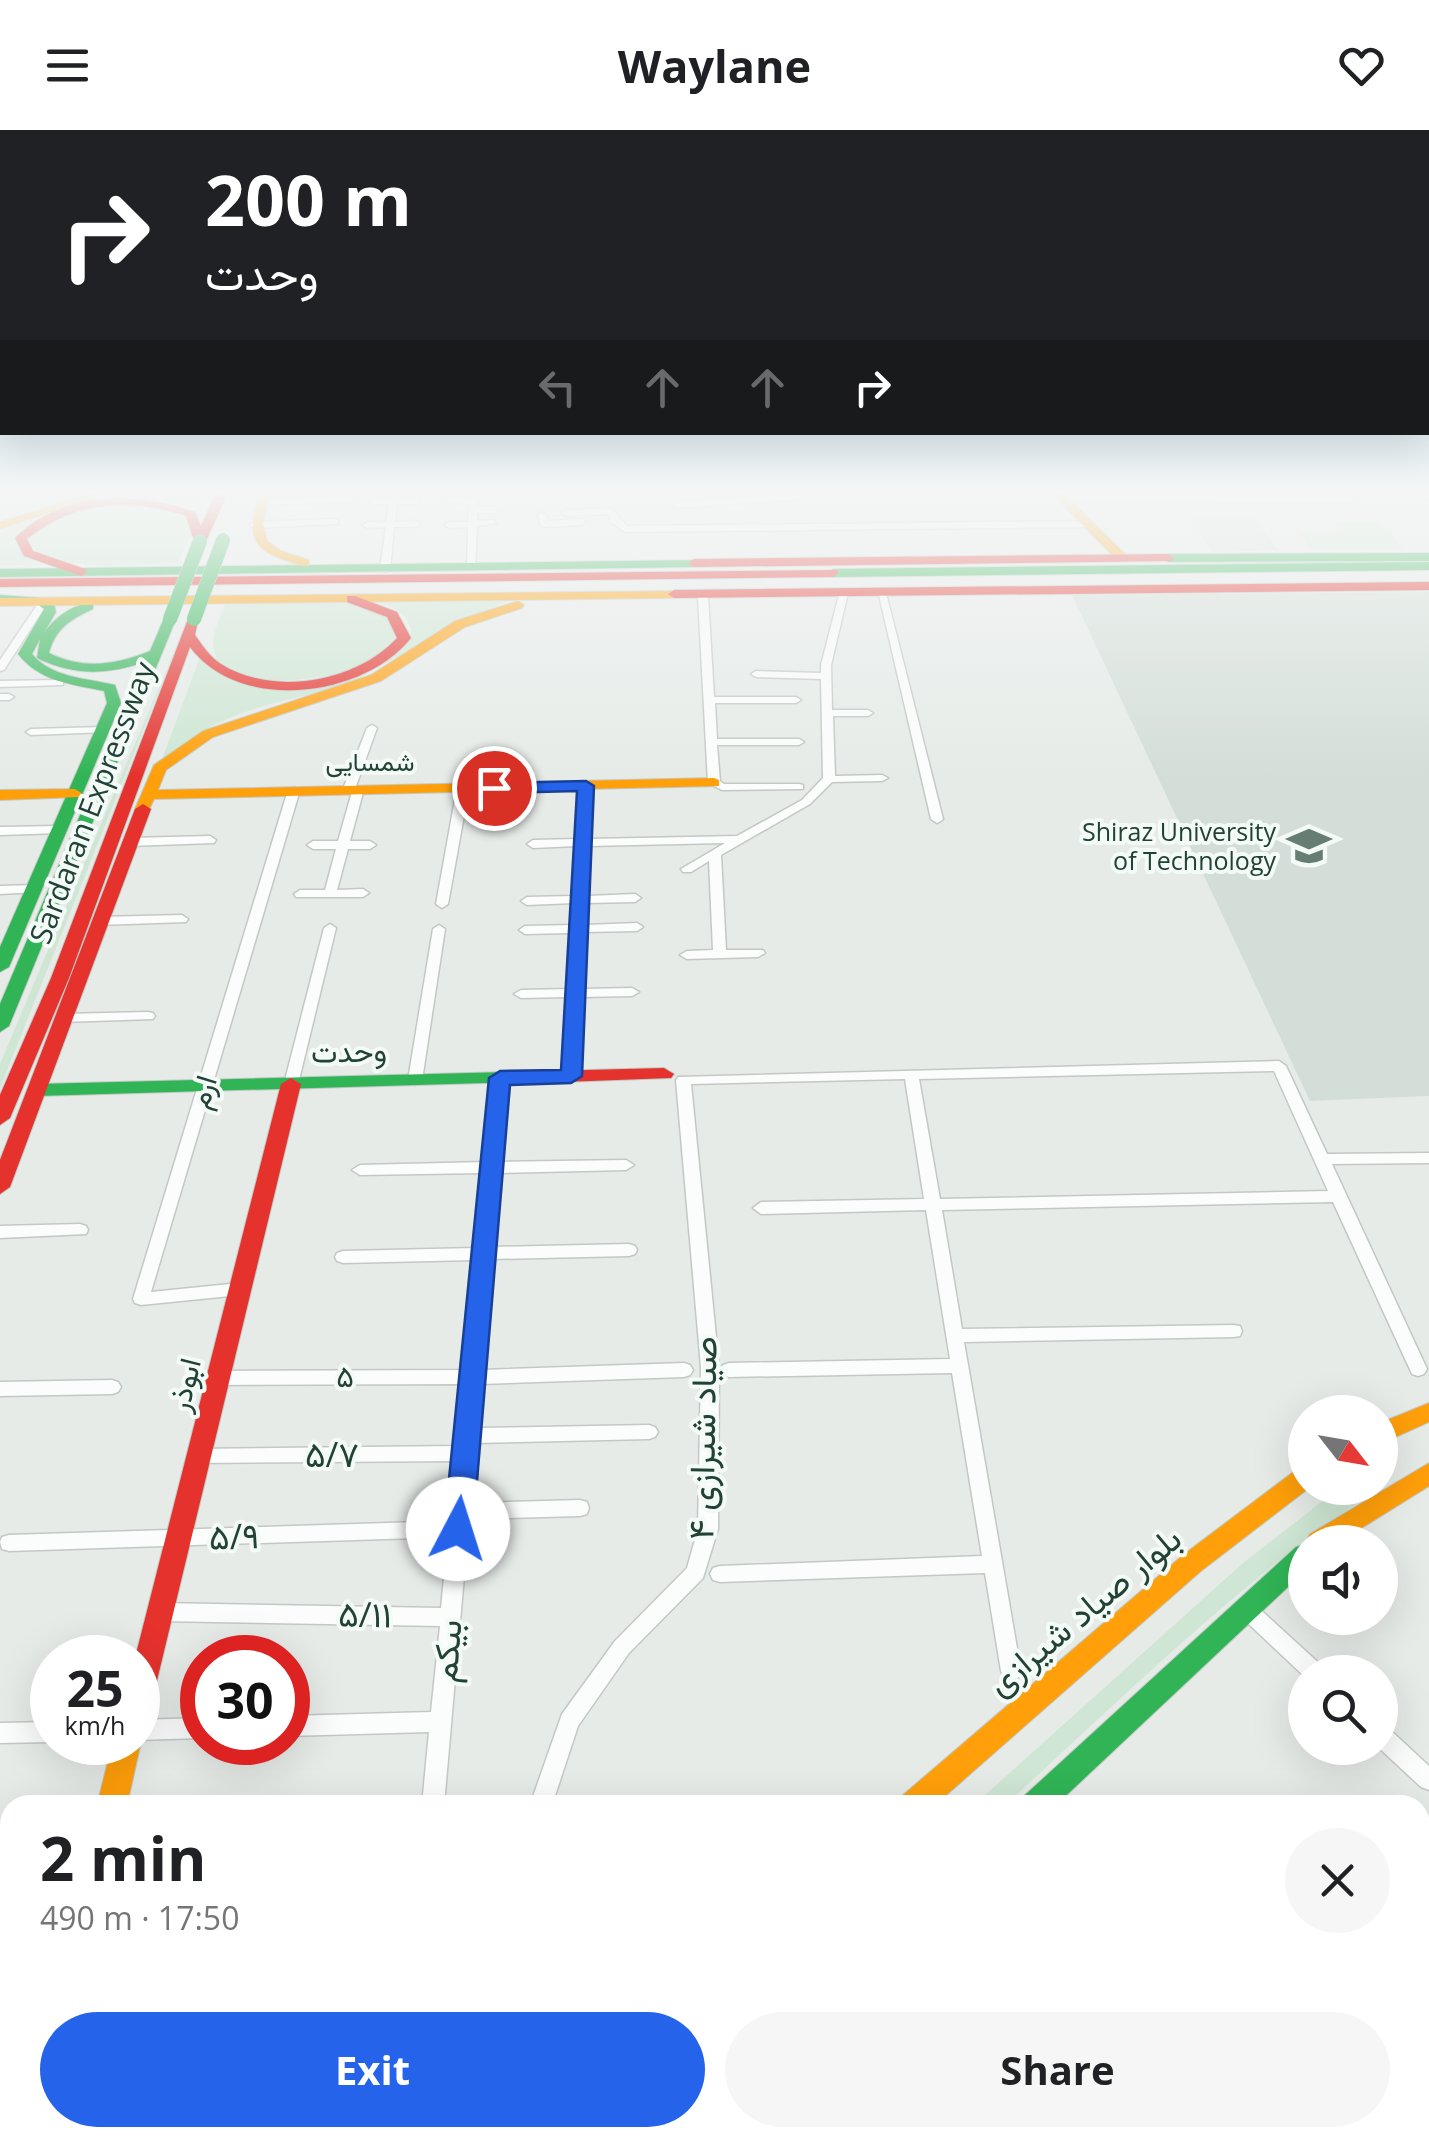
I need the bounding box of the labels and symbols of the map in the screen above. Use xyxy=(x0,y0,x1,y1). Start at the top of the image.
street label: Sardaran Expressway xyxy=(19,655,165,949)
street label: شمسایی xyxy=(325,744,415,778)
pin xyxy=(452,746,537,831)
place label: Shiraz University of Technology xyxy=(1082,814,1276,877)
school or university icon: Shiraz University of Technology xyxy=(1285,822,1333,870)
street label: وحدت xyxy=(311,1029,387,1072)
street label: ارم xyxy=(177,1070,226,1113)
street label: صیاد شیرازی ۴ xyxy=(676,1336,727,1540)
street label: ابوذر xyxy=(157,1354,210,1417)
street label: ۵ xyxy=(336,1355,354,1396)
north arrow xyxy=(1288,1395,1398,1505)
street label: ۵/۷ xyxy=(305,1430,359,1477)
position arrow xyxy=(406,1477,510,1581)
street label: ۵/۹ xyxy=(208,1511,260,1560)
street label: بلوار صیاد شیرازی xyxy=(976,1515,1190,1705)
street label: ۵/۱۱ xyxy=(338,1590,392,1637)
street label: بیکم xyxy=(419,1617,473,1684)
speed limit sign: 30 xyxy=(180,1635,310,1765)

